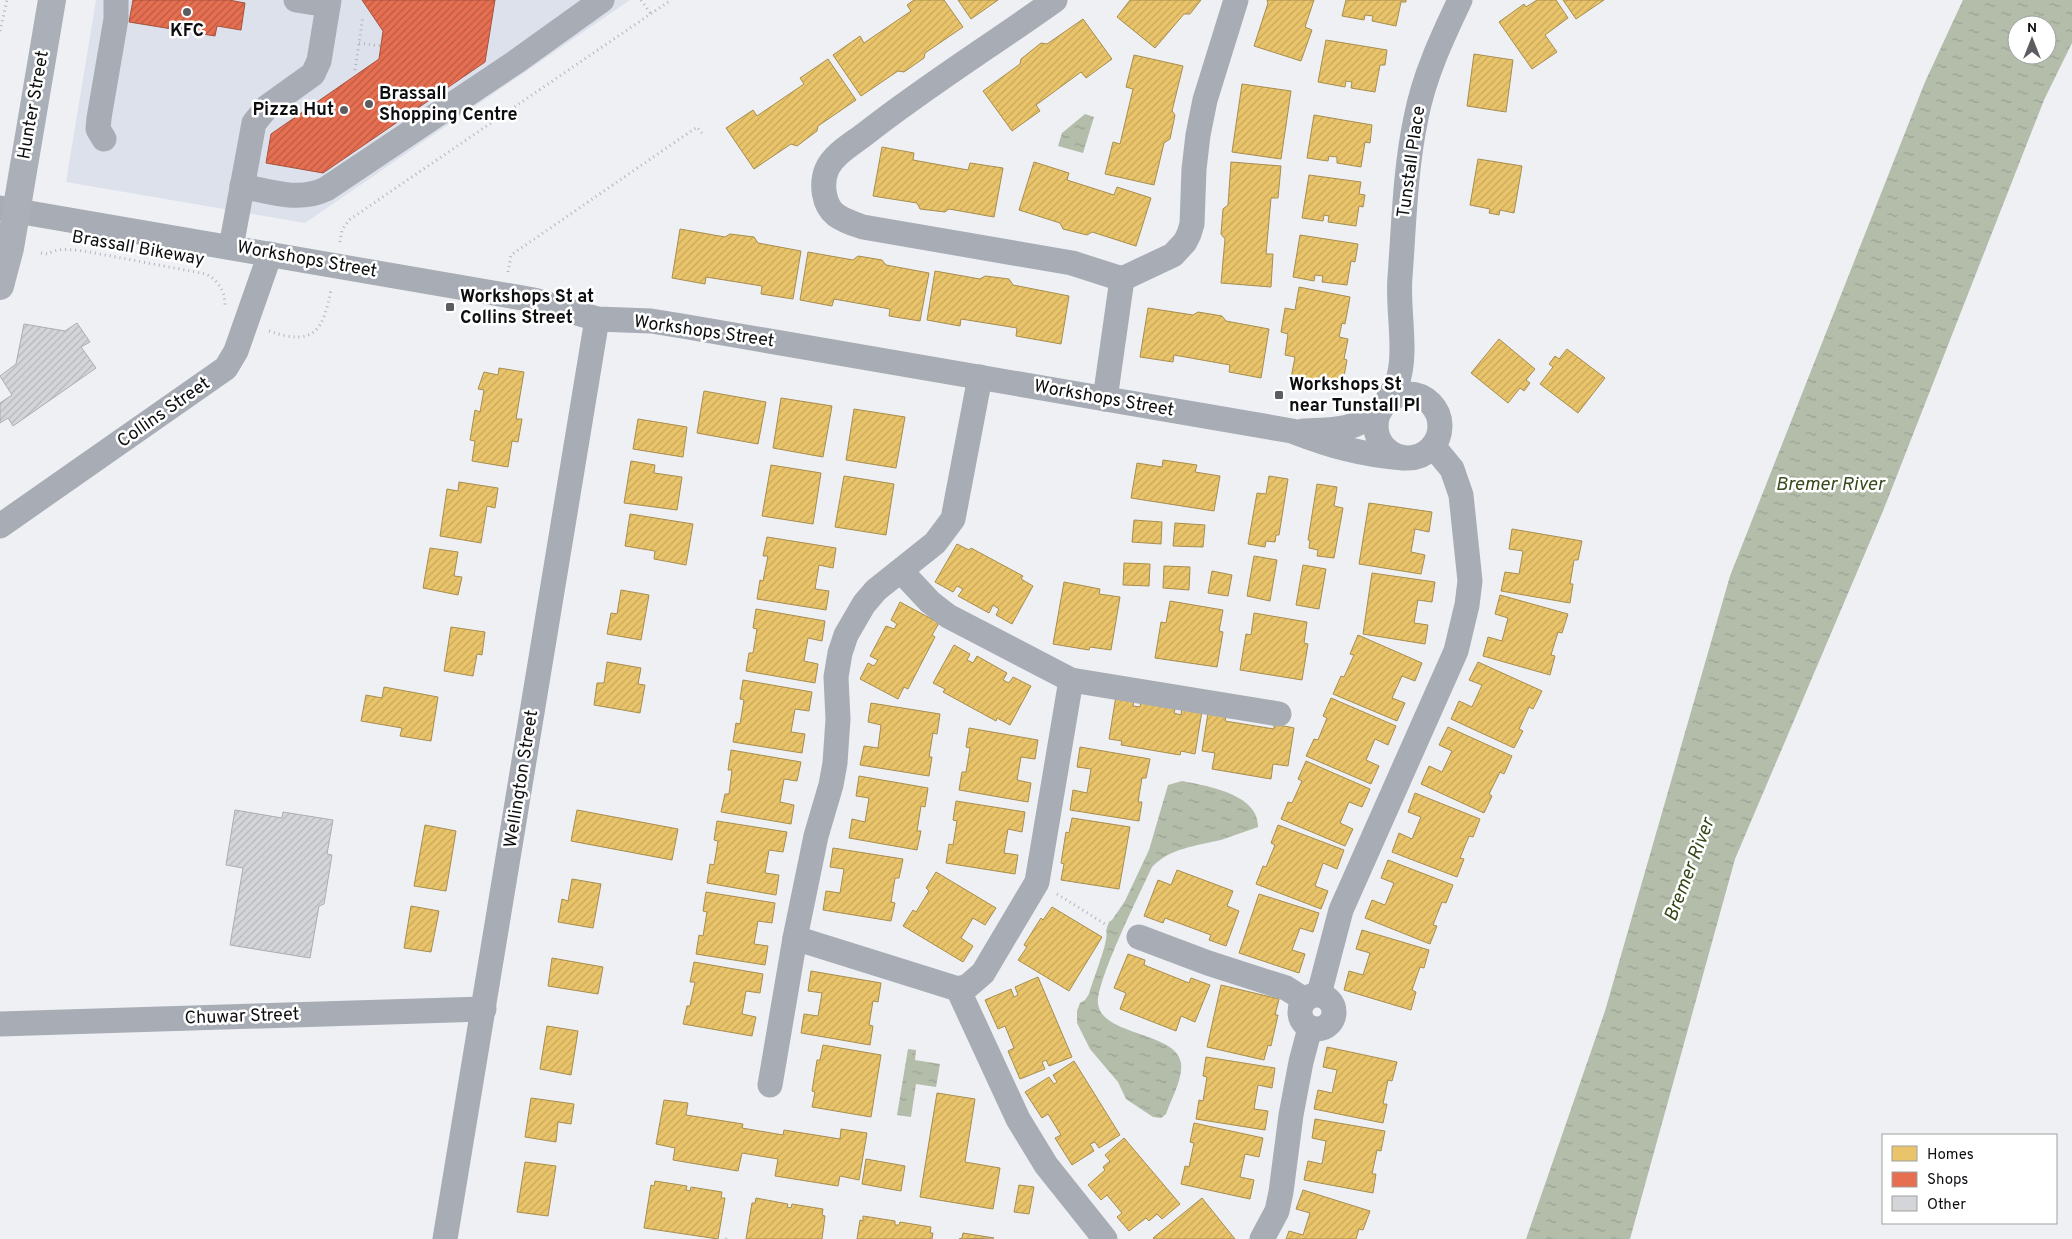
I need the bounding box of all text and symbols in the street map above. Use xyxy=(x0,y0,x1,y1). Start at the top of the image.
marker: KFC xyxy=(181,6,193,18)
north arrow xyxy=(2007,15,2057,65)
place label: KFC xyxy=(170,20,204,43)
text: N xyxy=(2027,20,2037,37)
street label: Hunter Street xyxy=(13,49,55,161)
place label: Brassall Shopping Centre xyxy=(379,83,518,127)
marker: Brassall Shopping Centre xyxy=(363,98,375,110)
place label: Pizza Hut xyxy=(253,99,334,122)
marker: Pizza Hut xyxy=(338,104,350,116)
street label: Tunstall Place xyxy=(1393,105,1431,219)
street label: Brassall Bikeway xyxy=(70,226,206,272)
street label: Workshops Street xyxy=(235,236,379,284)
place label: Workshops St at Collins Street xyxy=(460,286,594,330)
marker: Workshops St at Collins Street xyxy=(444,301,456,313)
street label: Workshops Street xyxy=(632,311,776,353)
street label: Collins Street xyxy=(113,373,215,453)
place label: Workshops St near Tunstall Pl xyxy=(1289,374,1420,418)
street label: Workshops Street xyxy=(1032,375,1176,423)
marker: Workshops St near Tunstall Pl xyxy=(1273,389,1285,401)
water label: Bremer River xyxy=(1776,473,1886,497)
street label: Wellington Street xyxy=(500,708,544,850)
water label: Bremer River xyxy=(1659,813,1721,925)
street label: Chuwar Street xyxy=(184,1003,300,1031)
legend xyxy=(1882,1134,2057,1224)
text: Homes xyxy=(1927,1146,1974,1165)
text: Shops xyxy=(1927,1171,1968,1190)
text: Other xyxy=(1927,1196,1966,1215)

